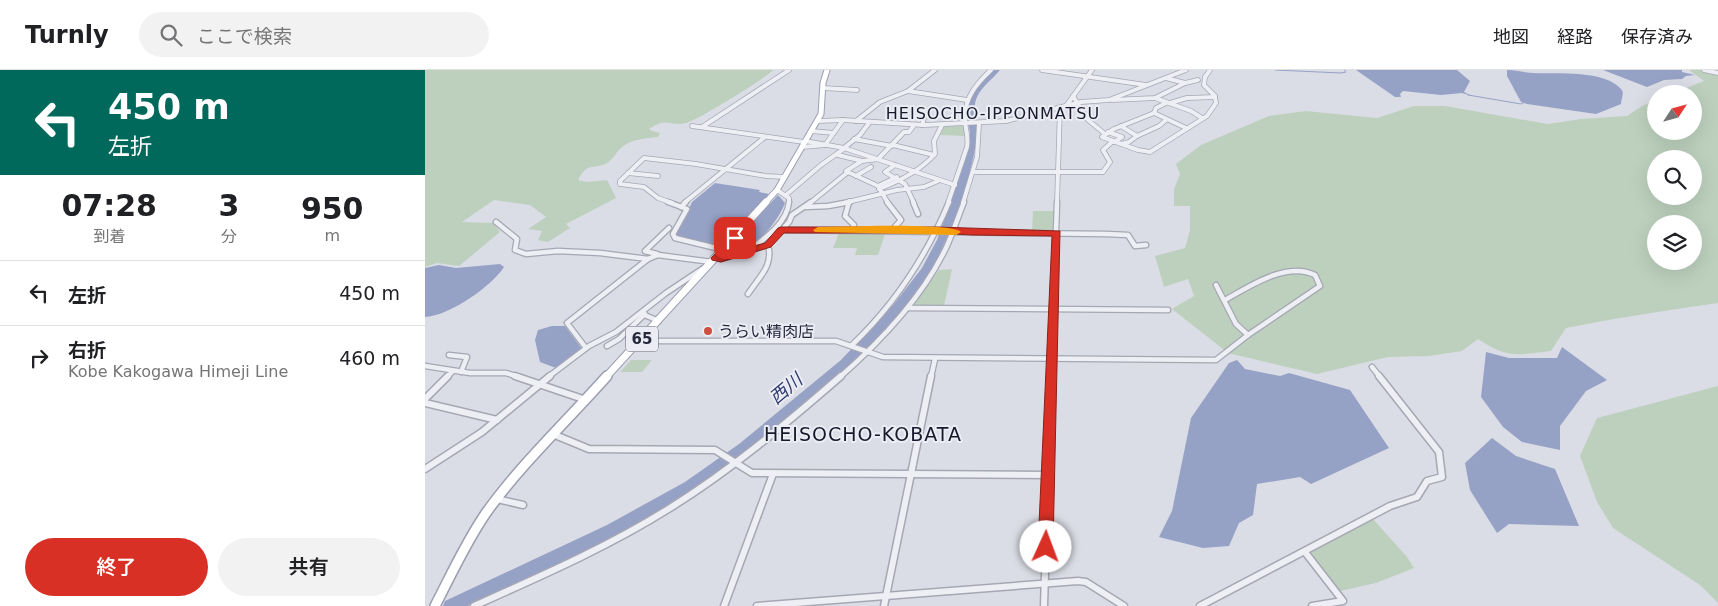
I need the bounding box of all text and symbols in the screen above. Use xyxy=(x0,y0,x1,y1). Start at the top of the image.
search box xyxy=(139,12,489,57)
text: Turnly xyxy=(25,21,109,49)
icon: search xyxy=(157,21,185,49)
text: ここで検索 xyxy=(197,25,292,47)
text: 地図 xyxy=(1493,26,1529,47)
text: 経路 xyxy=(1557,26,1593,47)
text: 保存済み xyxy=(1621,26,1693,47)
north arrow xyxy=(1647,85,1703,140)
map controls xyxy=(1647,85,1702,270)
text: 450 m xyxy=(108,87,230,127)
icon: left xyxy=(25,90,90,155)
district label: HEISOCHO-IPPONMATSU xyxy=(886,104,1100,123)
text: 左折 xyxy=(108,134,152,159)
button: search xyxy=(1647,150,1702,205)
text: 07:28 xyxy=(62,188,157,223)
text: 3 xyxy=(219,188,239,223)
text: 950 xyxy=(301,191,364,226)
button: layers xyxy=(1647,215,1702,270)
pin xyxy=(714,217,756,259)
icon: arrive xyxy=(721,224,749,252)
text: m xyxy=(324,226,340,245)
text: 到着 xyxy=(93,227,125,246)
text: 分 xyxy=(221,227,237,246)
icon: left xyxy=(25,279,53,307)
text: 450 m xyxy=(339,282,400,304)
text: 左折 xyxy=(68,284,106,306)
place label: うらい精肉店 xyxy=(718,322,814,341)
marker: うらい精肉店 xyxy=(702,325,714,337)
road number: 65 xyxy=(626,326,658,352)
text: 右折 xyxy=(68,339,106,361)
icon: right xyxy=(25,344,53,372)
text: 460 m xyxy=(339,347,400,369)
text: Kobe Kakogawa Himeji Line xyxy=(68,362,288,381)
water label: 西川 xyxy=(765,368,808,408)
district label: HEISOCHO-KOBATA xyxy=(764,423,962,445)
position arrow xyxy=(1019,520,1071,572)
button: 終了 xyxy=(25,538,208,596)
button: 共有 xyxy=(218,538,400,596)

